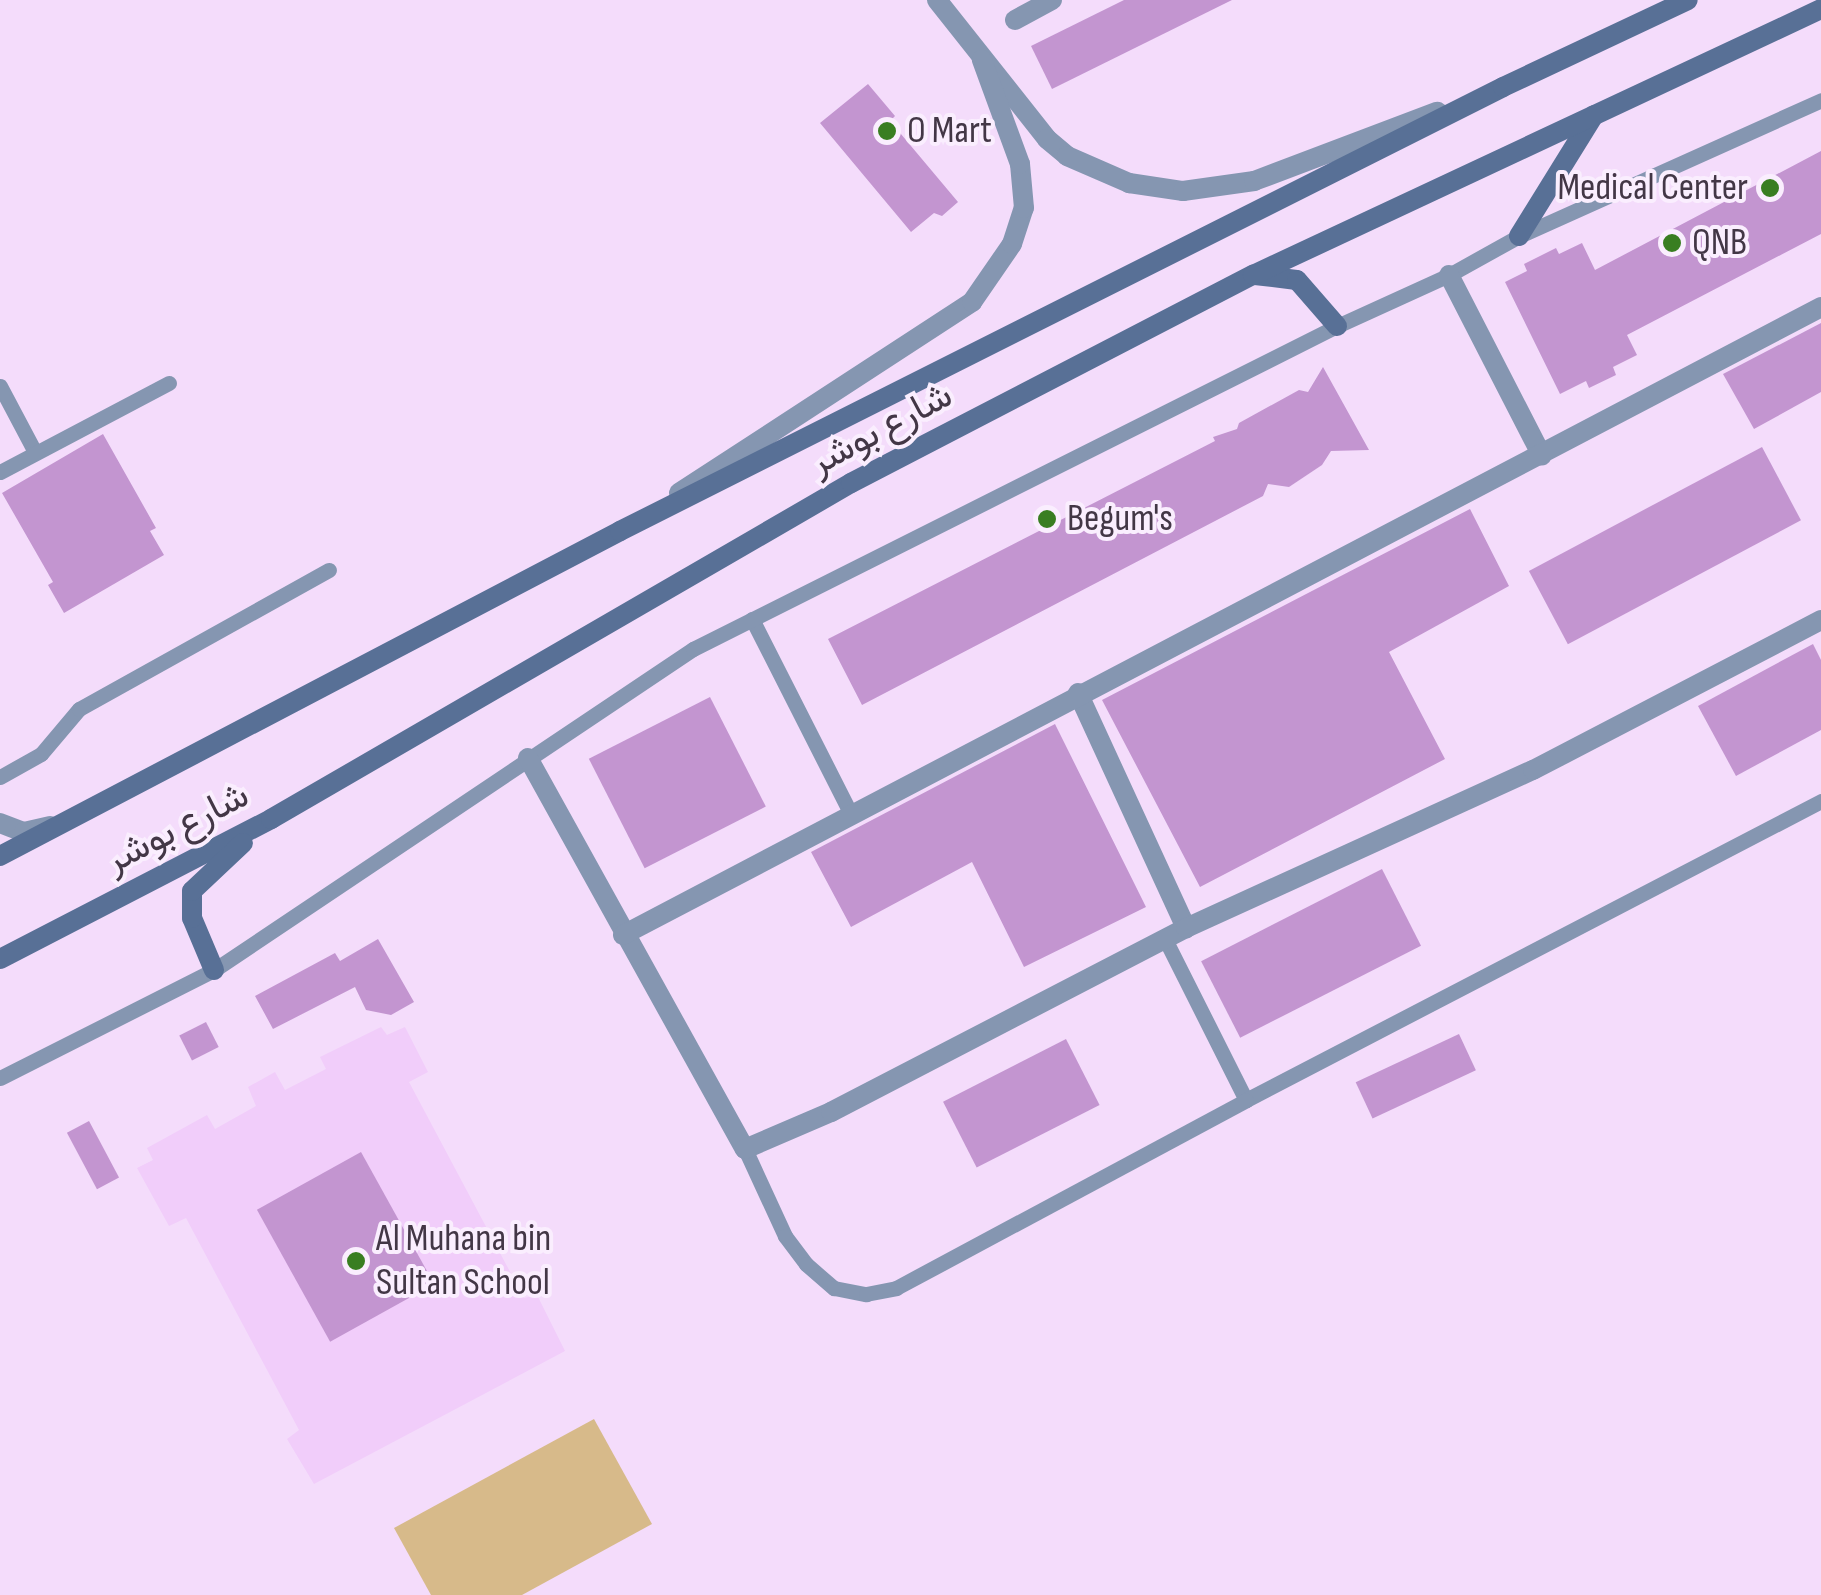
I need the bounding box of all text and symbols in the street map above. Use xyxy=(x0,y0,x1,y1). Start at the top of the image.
place label: O Mart xyxy=(907,108,992,154)
marker: O Mart xyxy=(876,120,898,142)
place label: Medical Center xyxy=(1557,165,1748,211)
marker: Medical Center xyxy=(1757,175,1783,201)
place label: QNB xyxy=(1692,220,1747,266)
marker: QNB xyxy=(1661,232,1683,254)
street label: شارع بوشر xyxy=(802,372,960,486)
place label: Begum's xyxy=(1067,496,1173,542)
marker: Begum's xyxy=(1036,508,1058,530)
street label: شارع بوشر xyxy=(97,772,257,884)
place label: Al Muhana bin Sultan School xyxy=(376,1216,551,1306)
marker: Al Muhana bin Sultan School xyxy=(345,1250,367,1272)

